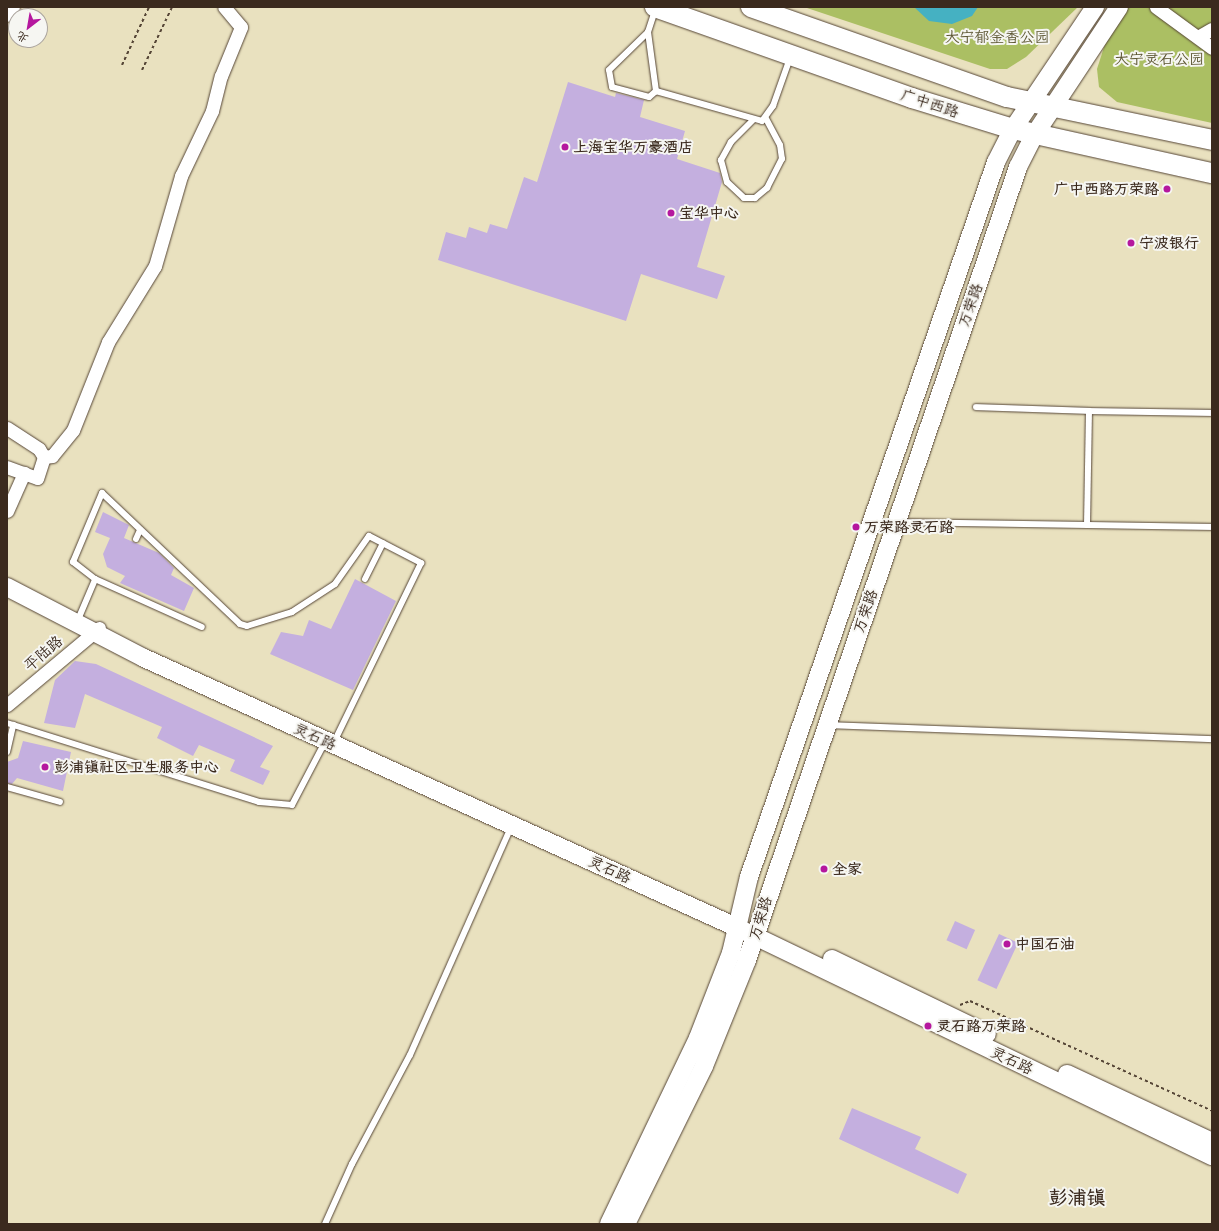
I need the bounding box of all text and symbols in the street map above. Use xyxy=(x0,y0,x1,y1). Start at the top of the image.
north arrow xyxy=(8,8,48,48)
park label: 大宁郁金香公园 xyxy=(945,28,1049,46)
text: 北 xyxy=(14,29,31,46)
park label: 大宁灵石公园 xyxy=(1114,50,1204,68)
street label: 广中西路 xyxy=(899,85,961,121)
place label: 上海宝华万豪酒店 xyxy=(573,138,693,156)
marker: 上海宝华万豪酒店 xyxy=(560,142,570,152)
place label: 广中西路万荣路 xyxy=(1054,180,1159,198)
marker: 广中西路万荣路 xyxy=(1162,184,1172,194)
place label: 宝华中心 xyxy=(679,204,739,222)
marker: 宝华中心 xyxy=(666,208,676,218)
place label: 宁波银行 xyxy=(1139,234,1199,252)
marker: 宁波银行 xyxy=(1126,238,1136,248)
street label: 万荣路 xyxy=(954,281,986,329)
place label: 万荣路灵石路 xyxy=(864,518,954,536)
marker: 万荣路灵石路 xyxy=(851,522,861,532)
street label: 万荣路 xyxy=(849,587,881,635)
street label: 平陆路 xyxy=(20,631,66,675)
street label: 灵石路 xyxy=(291,719,339,753)
place label: 彭浦镇社区卫生服务中心 xyxy=(54,758,219,776)
marker: 彭浦镇社区卫生服务中心 xyxy=(39,761,51,773)
street label: 灵石路 xyxy=(586,851,634,887)
place label: 全家 xyxy=(832,860,862,878)
marker: 全家 xyxy=(819,864,829,874)
street label: 万荣路 xyxy=(745,894,775,942)
place label: 中国石油 xyxy=(1015,935,1075,953)
marker: 中国石油 xyxy=(1002,939,1012,949)
place label: 灵石路万荣路 xyxy=(936,1017,1026,1035)
marker: 灵石路万荣路 xyxy=(923,1021,933,1031)
street label: 灵石路 xyxy=(988,1042,1036,1078)
district label: 彭浦镇 xyxy=(1049,1187,1105,1209)

